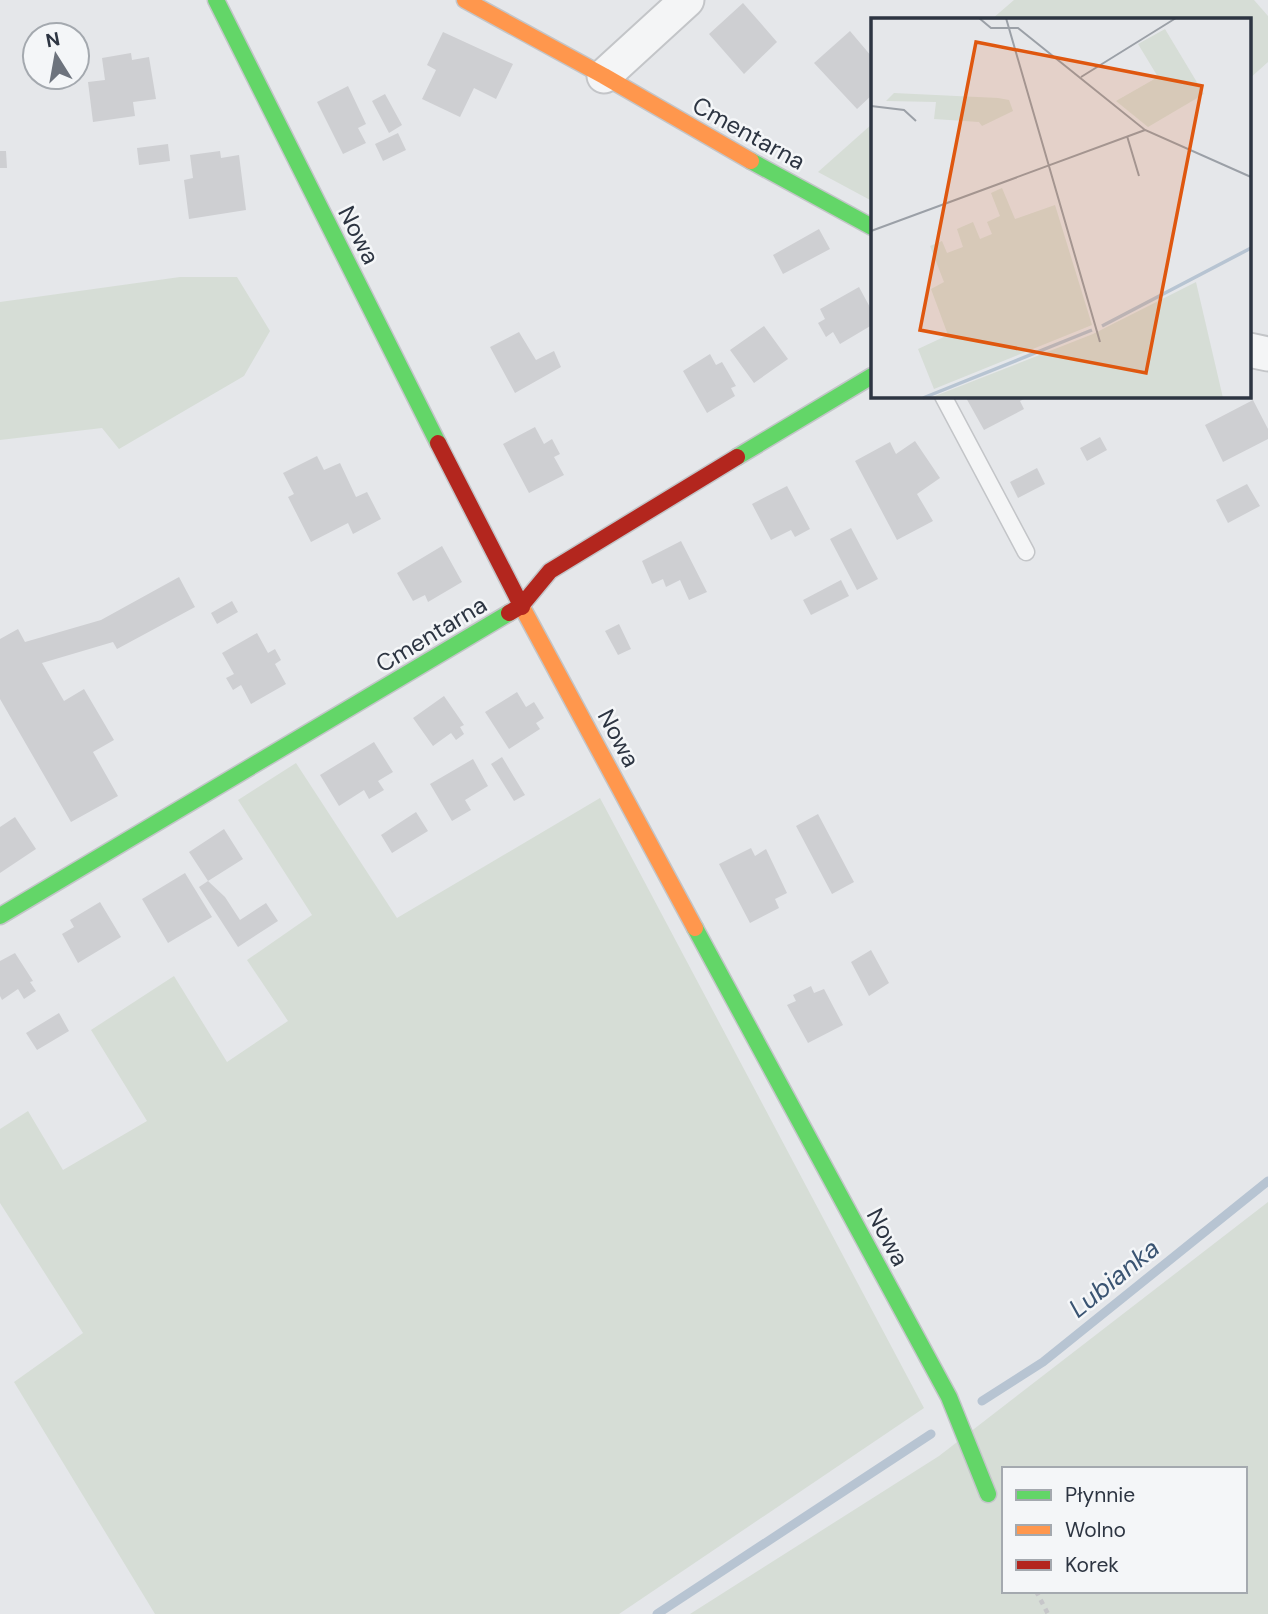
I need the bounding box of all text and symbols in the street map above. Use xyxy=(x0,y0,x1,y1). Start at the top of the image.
inset map xyxy=(871,18,1250,397)
north arrow xyxy=(21,21,91,91)
text: N xyxy=(44,26,62,53)
street label: Cmentarna xyxy=(687,89,811,177)
street label: Nowa xyxy=(331,201,387,269)
street label: Cmentarna xyxy=(370,589,492,679)
street label: Nowa xyxy=(591,704,647,772)
street label: Nowa xyxy=(860,1203,916,1271)
water label: Lubianka xyxy=(1062,1231,1166,1325)
legend xyxy=(1002,1467,1247,1593)
text: Płynnie xyxy=(1065,1481,1135,1509)
text: Wolno xyxy=(1065,1516,1126,1544)
text: Korek xyxy=(1065,1551,1119,1579)

